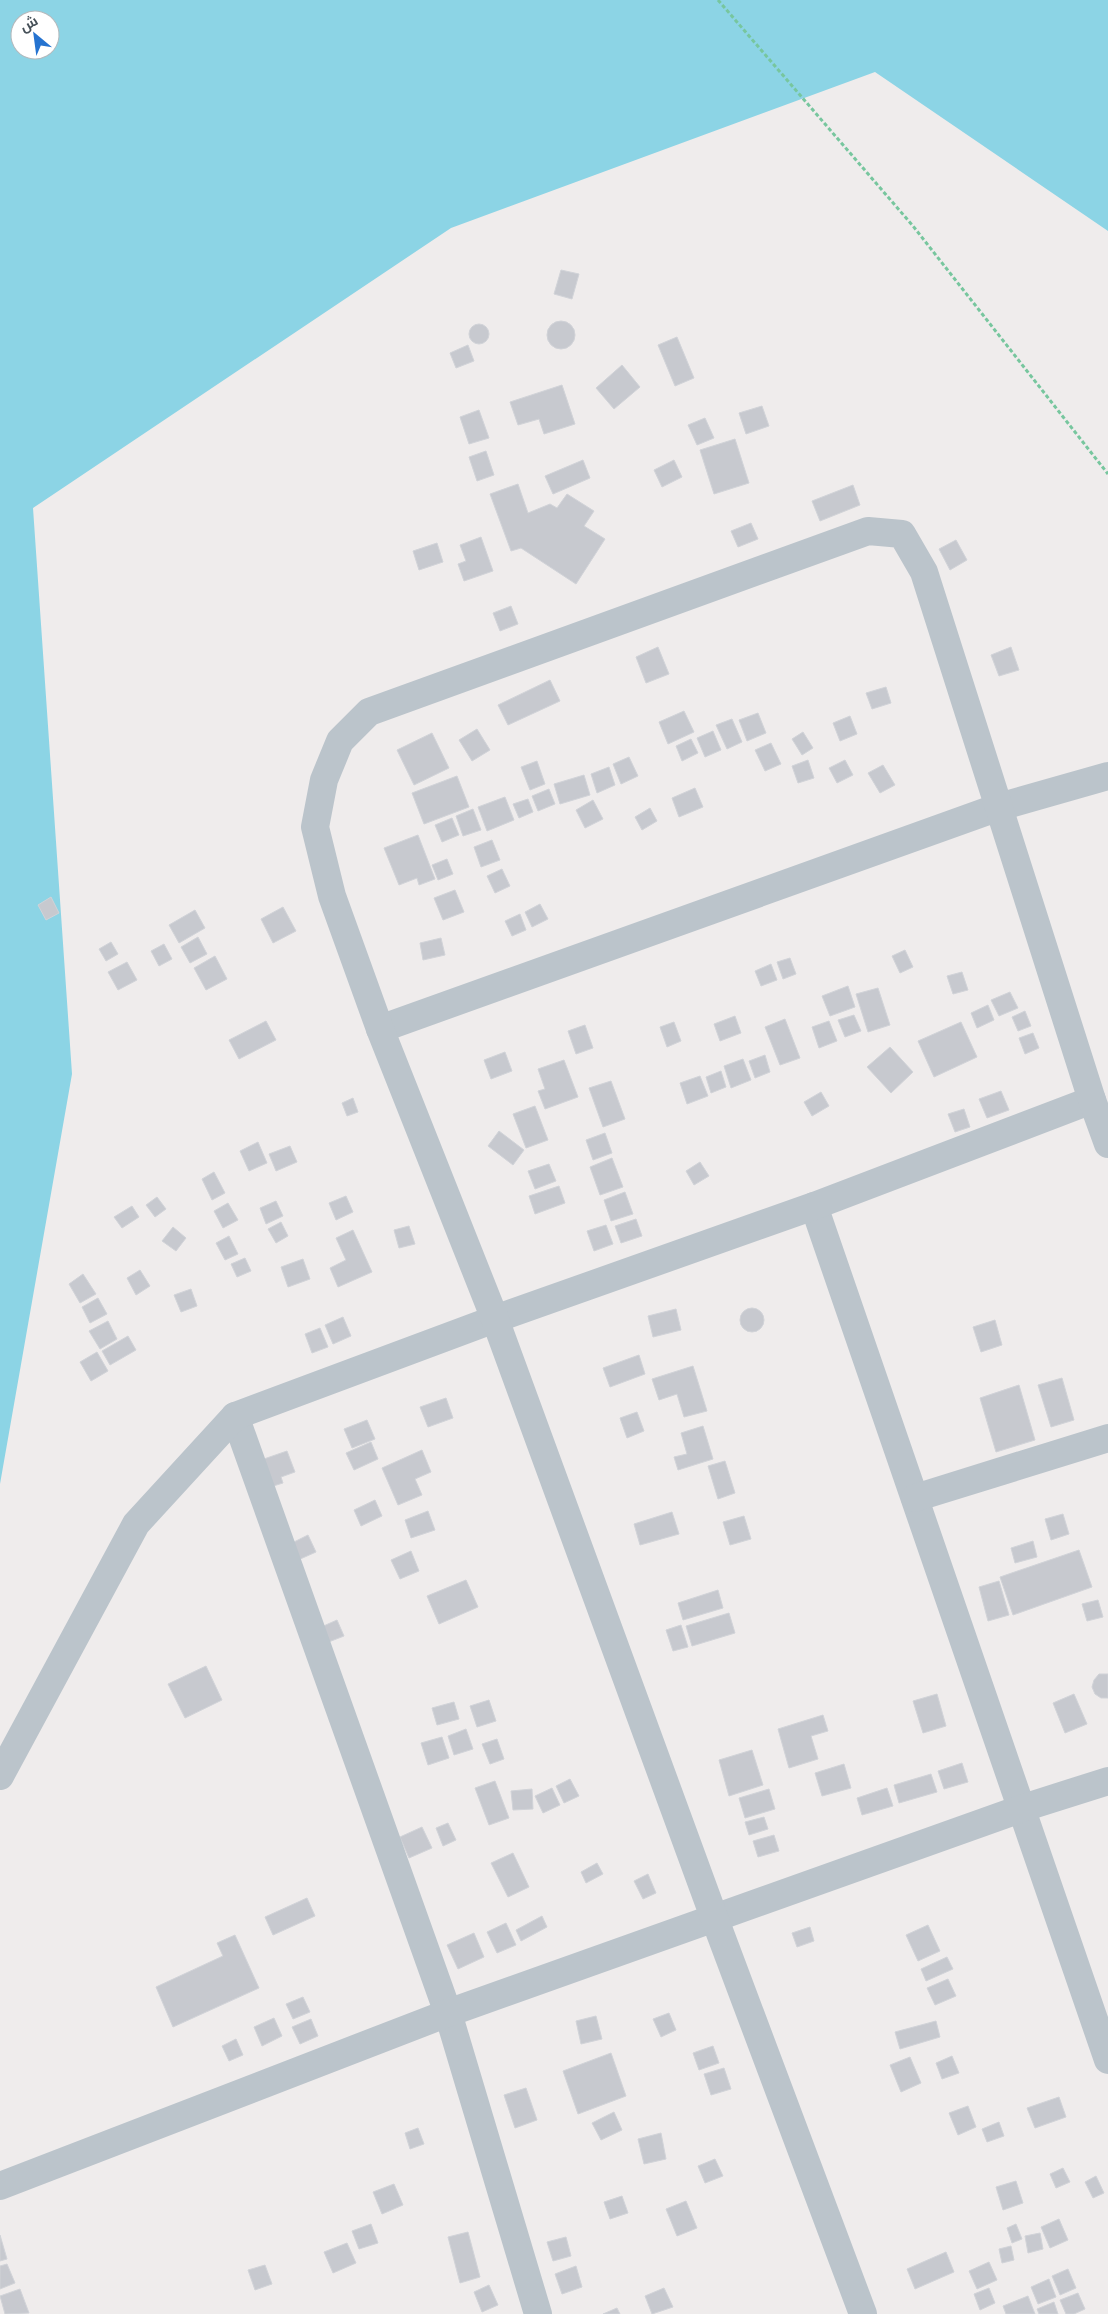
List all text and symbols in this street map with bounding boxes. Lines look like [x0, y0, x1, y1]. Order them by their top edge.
north arrow [10, 10, 60, 60]
text: ش [16, 11, 41, 37]

